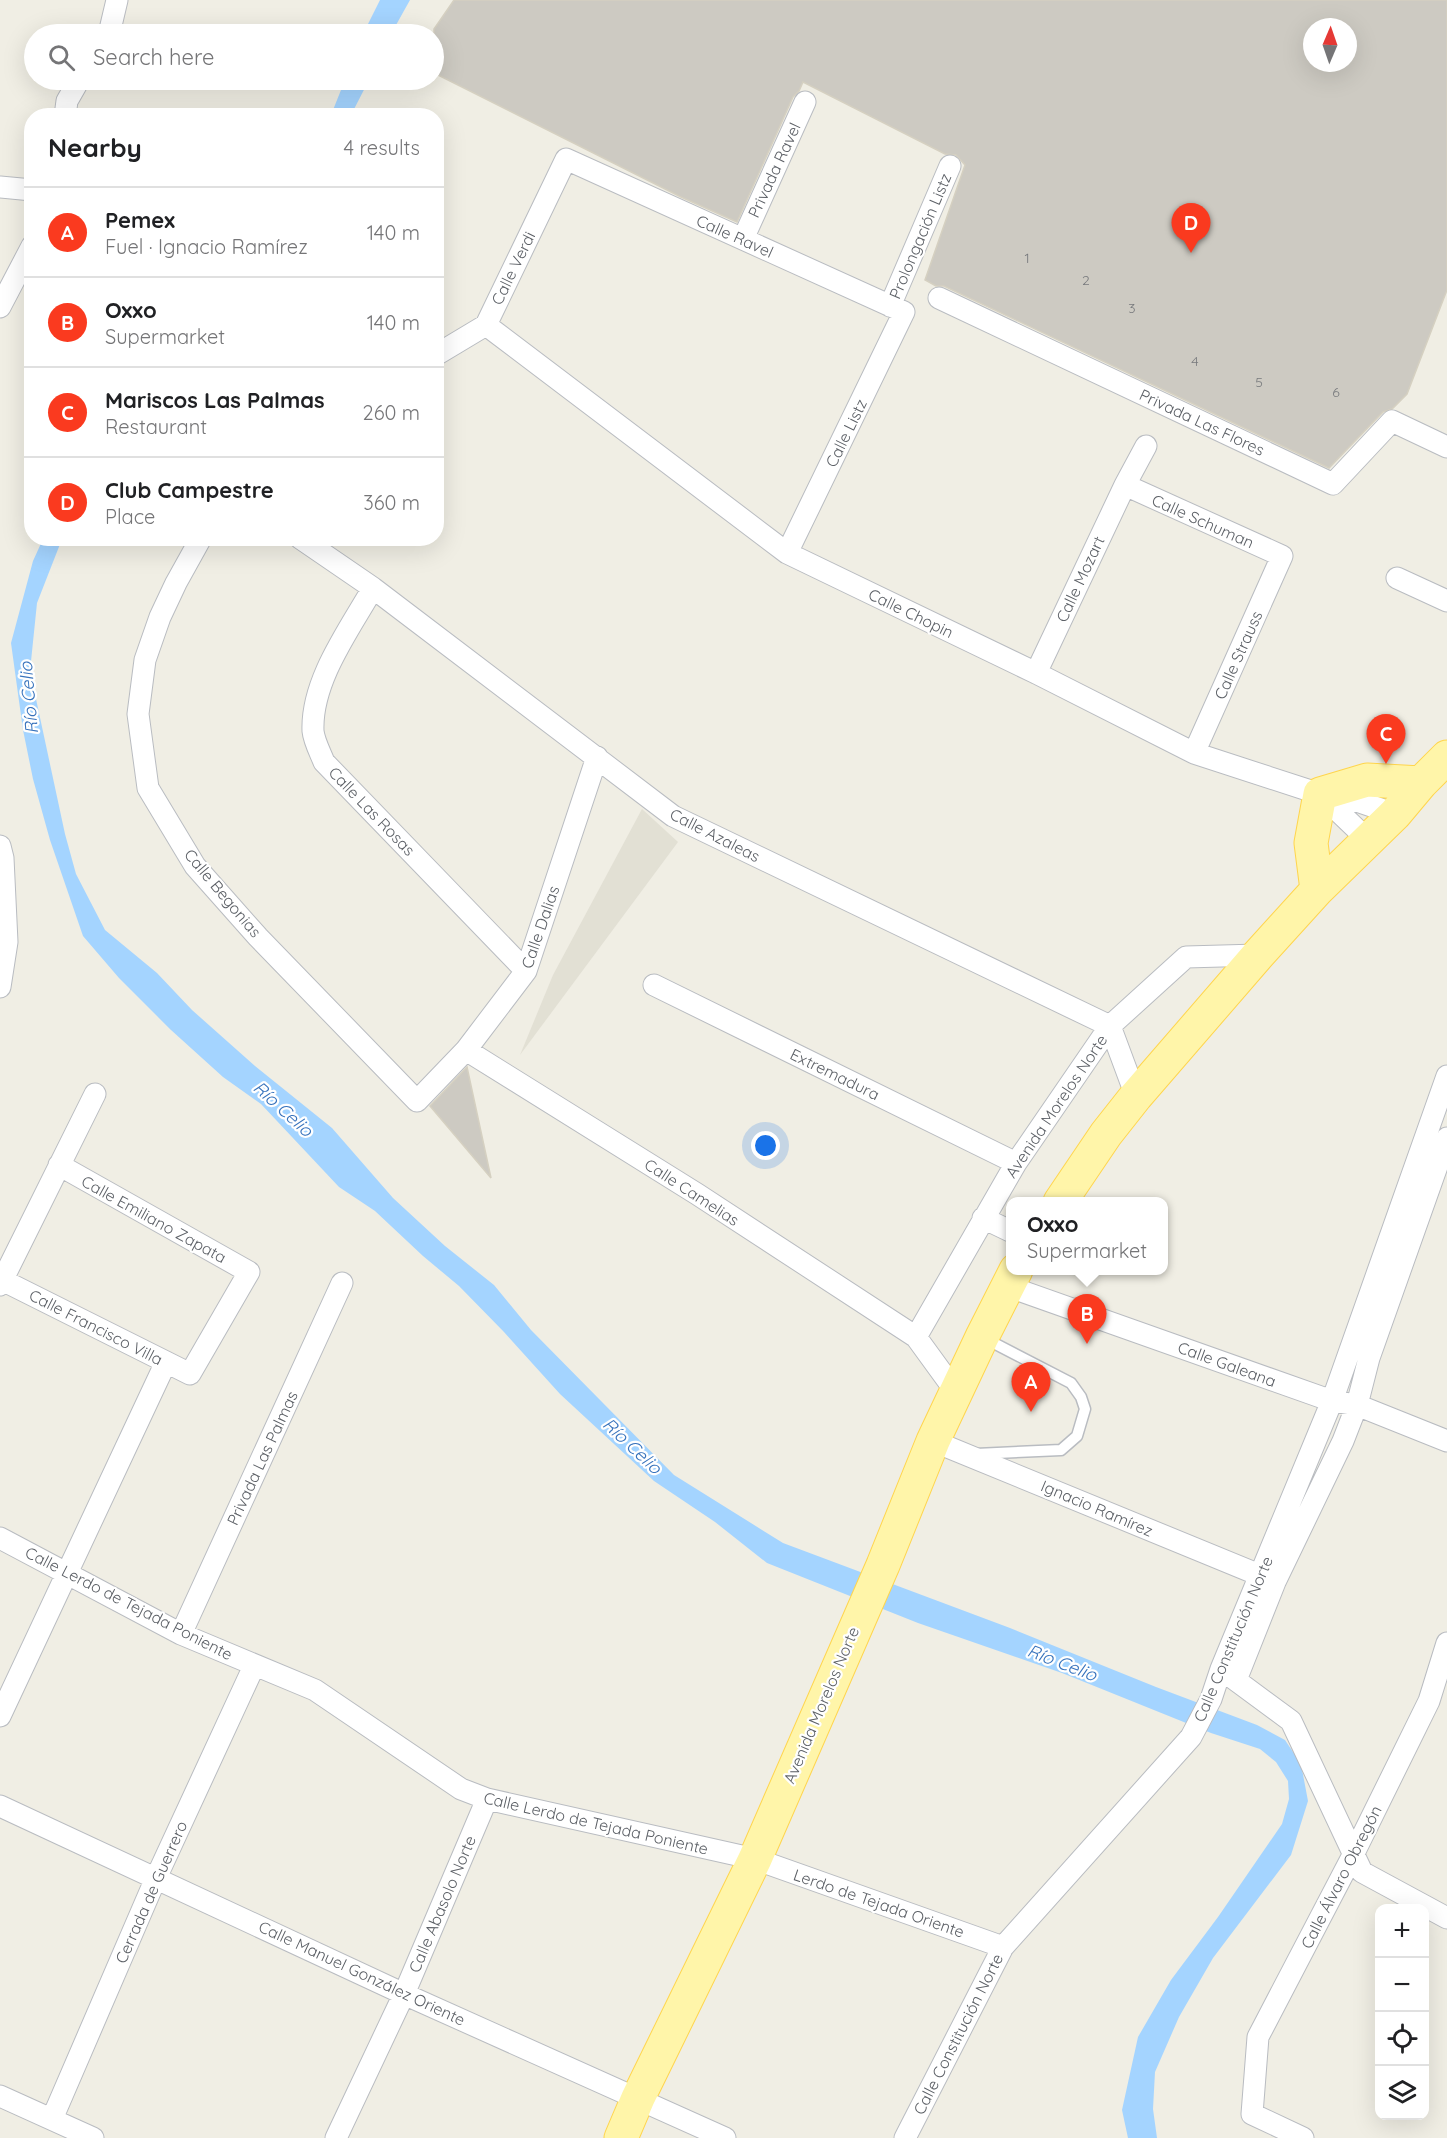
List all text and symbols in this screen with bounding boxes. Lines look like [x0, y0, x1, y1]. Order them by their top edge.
north arrow [1303, 18, 1357, 72]
search box [24, 24, 444, 90]
icon: search [45, 41, 78, 74]
text: Search here [93, 43, 214, 71]
street label: Privada Ravel [743, 119, 805, 221]
text: Nearby [48, 131, 142, 164]
text: 4 results [344, 135, 420, 160]
street label: Prolongación Listz [885, 170, 955, 302]
pin: D [1172, 204, 1210, 253]
text: Pemex [105, 206, 175, 234]
street label: Calle Ravel [693, 210, 777, 262]
text: A [61, 220, 74, 245]
text: 140 m [367, 220, 420, 245]
street label: Calle Verdi [487, 228, 539, 308]
text: Fuel · Ignacio Ramírez [105, 234, 308, 259]
house number: 1 [1024, 249, 1030, 267]
house number: 2 [1082, 271, 1090, 289]
text: Oxxo [105, 296, 157, 324]
house number: 3 [1128, 299, 1136, 317]
text: B [61, 310, 74, 335]
text: 140 m [367, 310, 420, 335]
text: Supermarket [105, 324, 225, 349]
house number: 4 [1191, 352, 1199, 370]
house number: 5 [1255, 373, 1263, 391]
house number: 6 [1332, 383, 1340, 401]
street label: Privada Las Flores [1136, 384, 1268, 460]
text: Mariscos Las Palmas [105, 386, 325, 414]
street label: Calle Listz [821, 396, 871, 470]
text: C [61, 400, 74, 425]
text: 260 m [363, 400, 420, 425]
text: Restaurant [105, 414, 207, 439]
text: Club Campestre [105, 476, 274, 504]
text: D [60, 490, 75, 515]
text: 360 m [363, 490, 420, 515]
street label: Calle Schuman [1149, 490, 1257, 552]
text: Place [105, 504, 155, 529]
street label: Calle Mozart [1051, 533, 1109, 625]
street label: Calle Chopin [865, 584, 957, 642]
street label: Calle Strauss [1210, 608, 1266, 702]
water label: Río Celio [14, 660, 43, 735]
pin: C [1366, 714, 1406, 764]
street label: Calle Las Rosas [325, 762, 419, 860]
street label: Calle Azaleas [667, 804, 763, 866]
street label: Calle Begonias [180, 845, 266, 941]
street label: Calle Dalias [517, 883, 563, 971]
street label: Avenida Morelos Norte [1001, 1031, 1111, 1181]
street label: Extremadura [787, 1044, 883, 1104]
water label: Río Celio [249, 1076, 319, 1142]
your location [751, 1131, 780, 1160]
street label: Calle Camelias [641, 1154, 743, 1230]
street label: Calle Emiliano Zapata [78, 1171, 230, 1267]
popup [1006, 1197, 1168, 1275]
text: Oxxo [1027, 1210, 1079, 1238]
text: Supermarket [1027, 1238, 1147, 1263]
street label: Calle Francisco Villa [26, 1285, 166, 1369]
pin: B [1068, 1294, 1106, 1344]
street label: Calle Galeana [1175, 1337, 1279, 1391]
pin: A [1012, 1362, 1050, 1412]
street label: Privada Las Palmas [222, 1388, 302, 1528]
water label: Río Celio [598, 1413, 668, 1480]
street label: Ignacio Ramírez [1038, 1475, 1156, 1541]
street label: Calle Lerdo de Tejada Poniente [22, 1542, 236, 1664]
street label: Calle Constitución Norte [1189, 1553, 1277, 1725]
street label: Avenida Morelos Norte [779, 1624, 863, 1786]
water label: Río Celio [1024, 1639, 1101, 1687]
street label: Calle Lerdo de Tejada Poniente [482, 1787, 710, 1859]
street label: Calle Álvaro Obregón [1296, 1802, 1386, 1952]
street label: Cerrada de Guerrero [111, 1818, 191, 1966]
street label: Calle Abasolo Norte [404, 1832, 480, 1976]
street label: Lerdo de Tejada Oriente [791, 1864, 967, 1942]
map controls [1375, 1904, 1429, 2120]
button: + [1375, 1904, 1429, 1958]
street label: Calle Manuel González Oriente [256, 1916, 468, 2030]
street label: Calle Constitución Norte [909, 1950, 1007, 2118]
button: − [1375, 1958, 1429, 2012]
button: locate [1375, 2012, 1429, 2066]
button: layers [1375, 2066, 1429, 2120]

